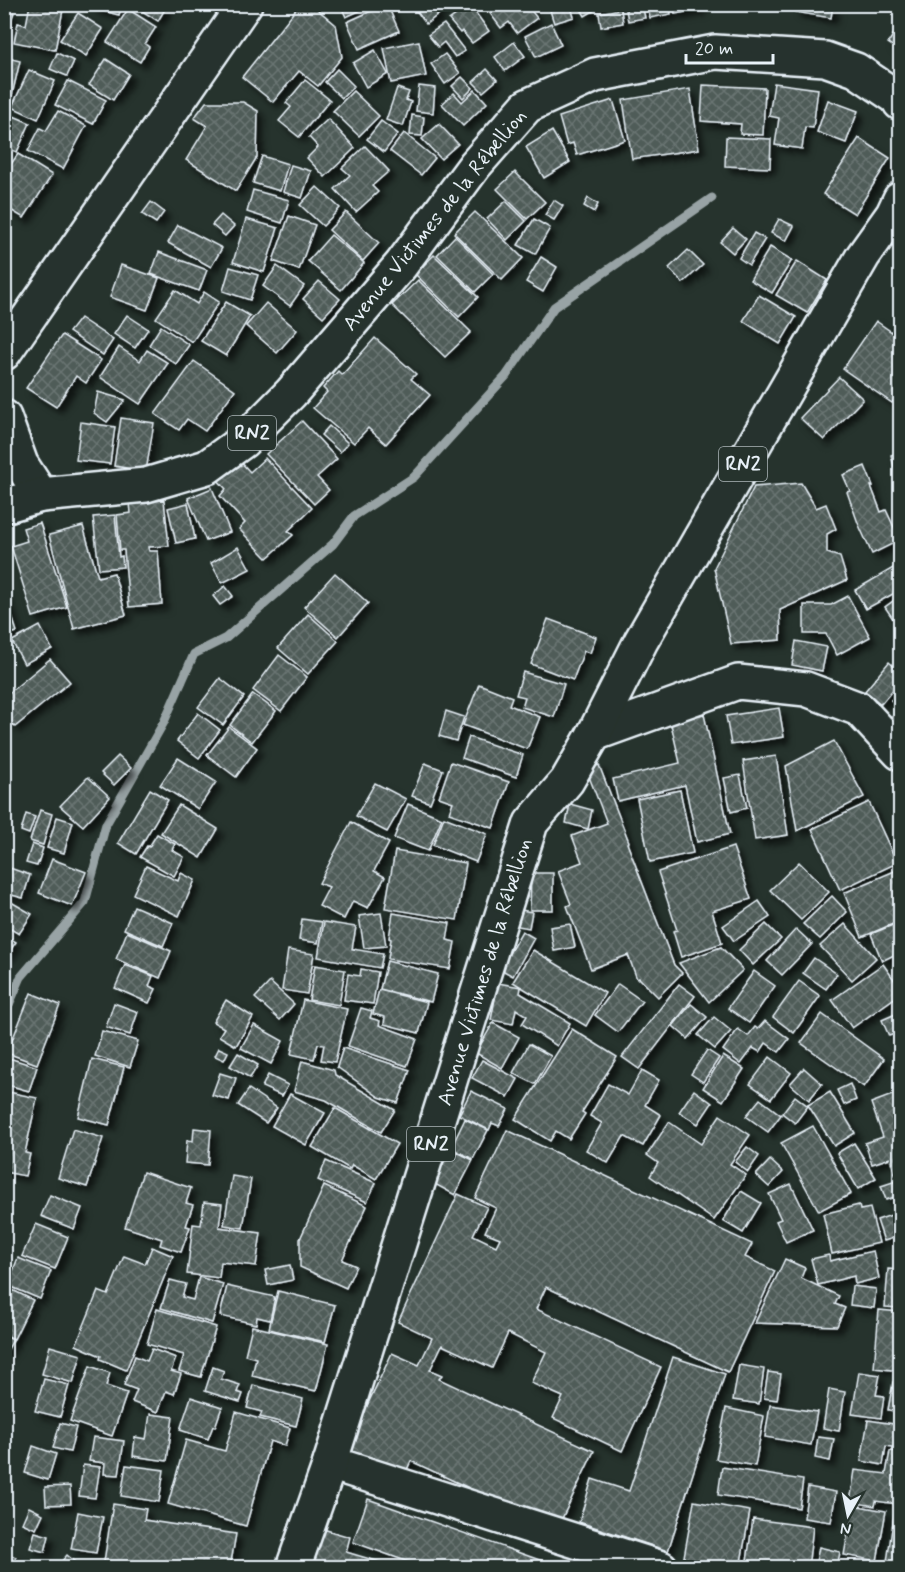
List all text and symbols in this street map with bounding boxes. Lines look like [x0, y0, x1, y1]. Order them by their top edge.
scale bar [686, 27, 773, 65]
text: 20 m [695, 37, 733, 61]
street label: Avenue Victimes de la Rébellion [337, 103, 533, 337]
road number: RN2 [228, 416, 276, 450]
road number: RN2 [719, 447, 767, 481]
street label: Avenue Victimes de la Rébellion [431, 835, 539, 1109]
road number: RN2 [407, 1127, 455, 1161]
north arrow [818, 1485, 878, 1545]
text: N [839, 1517, 853, 1540]

